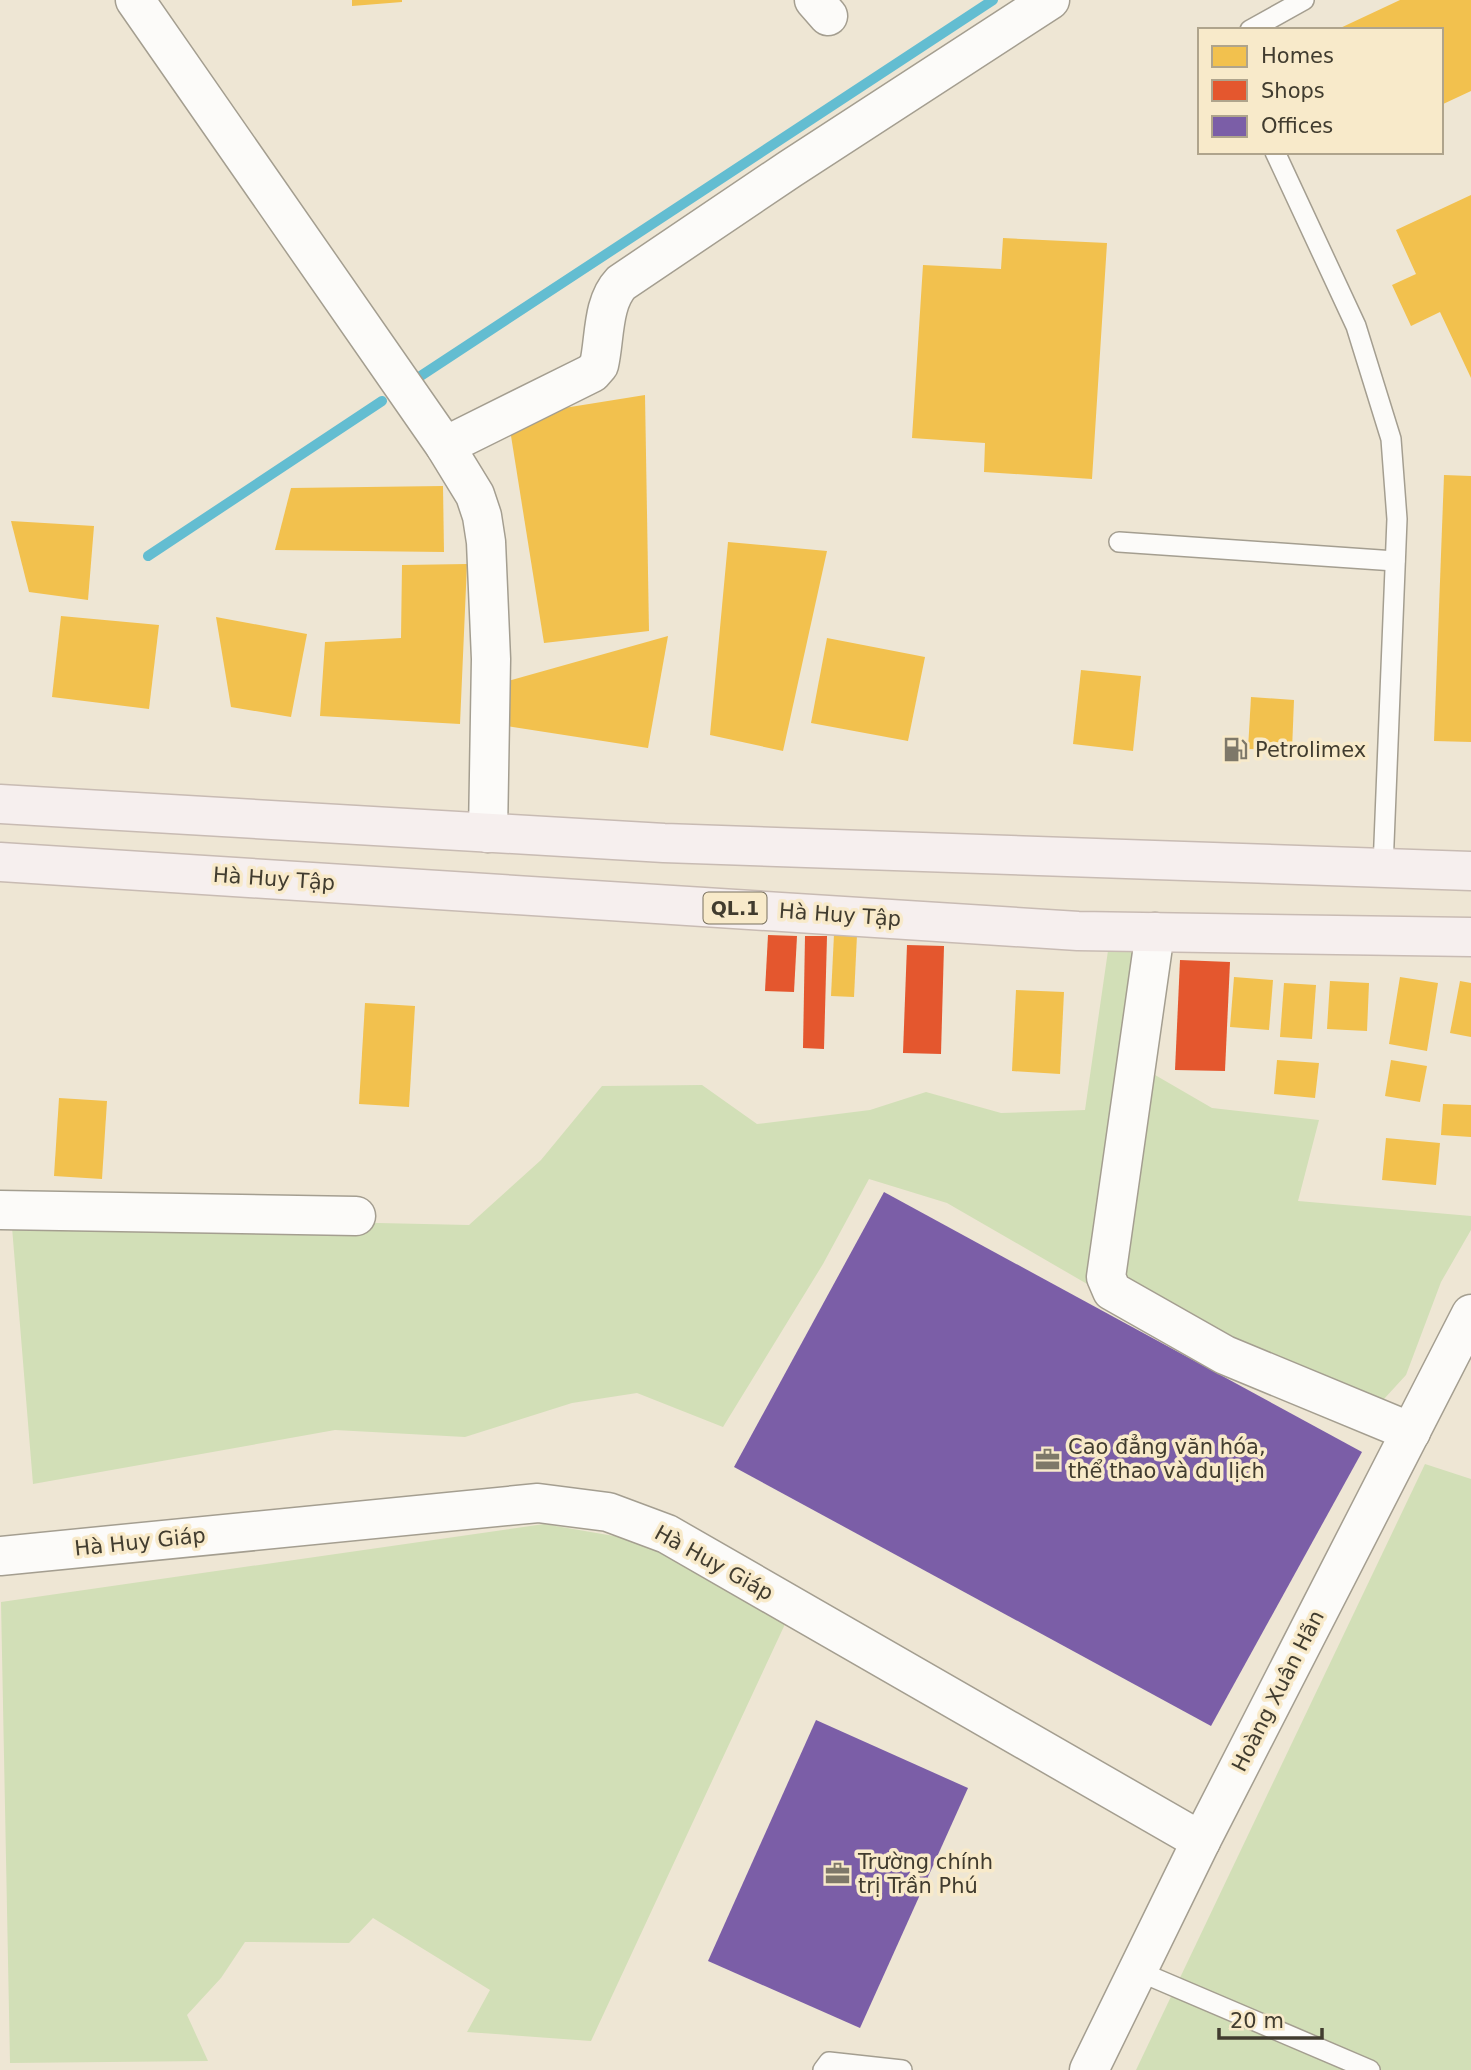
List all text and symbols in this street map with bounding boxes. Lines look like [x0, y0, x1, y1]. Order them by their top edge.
legend [1198, 28, 1443, 154]
text: Homes [1261, 44, 1334, 68]
text: Shops [1261, 79, 1325, 103]
text: Offices [1261, 114, 1333, 138]
fuel station icon: Petrolimex [1221, 736, 1249, 764]
place label: Petrolimex [1255, 738, 1366, 762]
street label: Hà Huy Tập [212, 863, 336, 895]
road number: QL.1 [704, 893, 766, 924]
street label: Hà Huy Tập [778, 899, 902, 931]
place label: Cao đẳng văn hóa, thể thao và du lịch [1068, 1434, 1266, 1483]
office icon: Cao đẳng văn hóa, thể thao và du lịch [1034, 1445, 1062, 1473]
street label: Hà Huy Giáp [651, 1521, 777, 1605]
street label: Hà Huy Giáp [73, 1523, 207, 1561]
street label: Hoàng Xuân Hãn [1227, 1607, 1329, 1775]
place label: Trường chính trị Trần Phú [857, 1850, 993, 1898]
office icon: Trường chính trị Trần Phú [824, 1860, 852, 1888]
scale bar [1219, 1996, 1322, 2040]
text: 20 m [1230, 2009, 1284, 2033]

